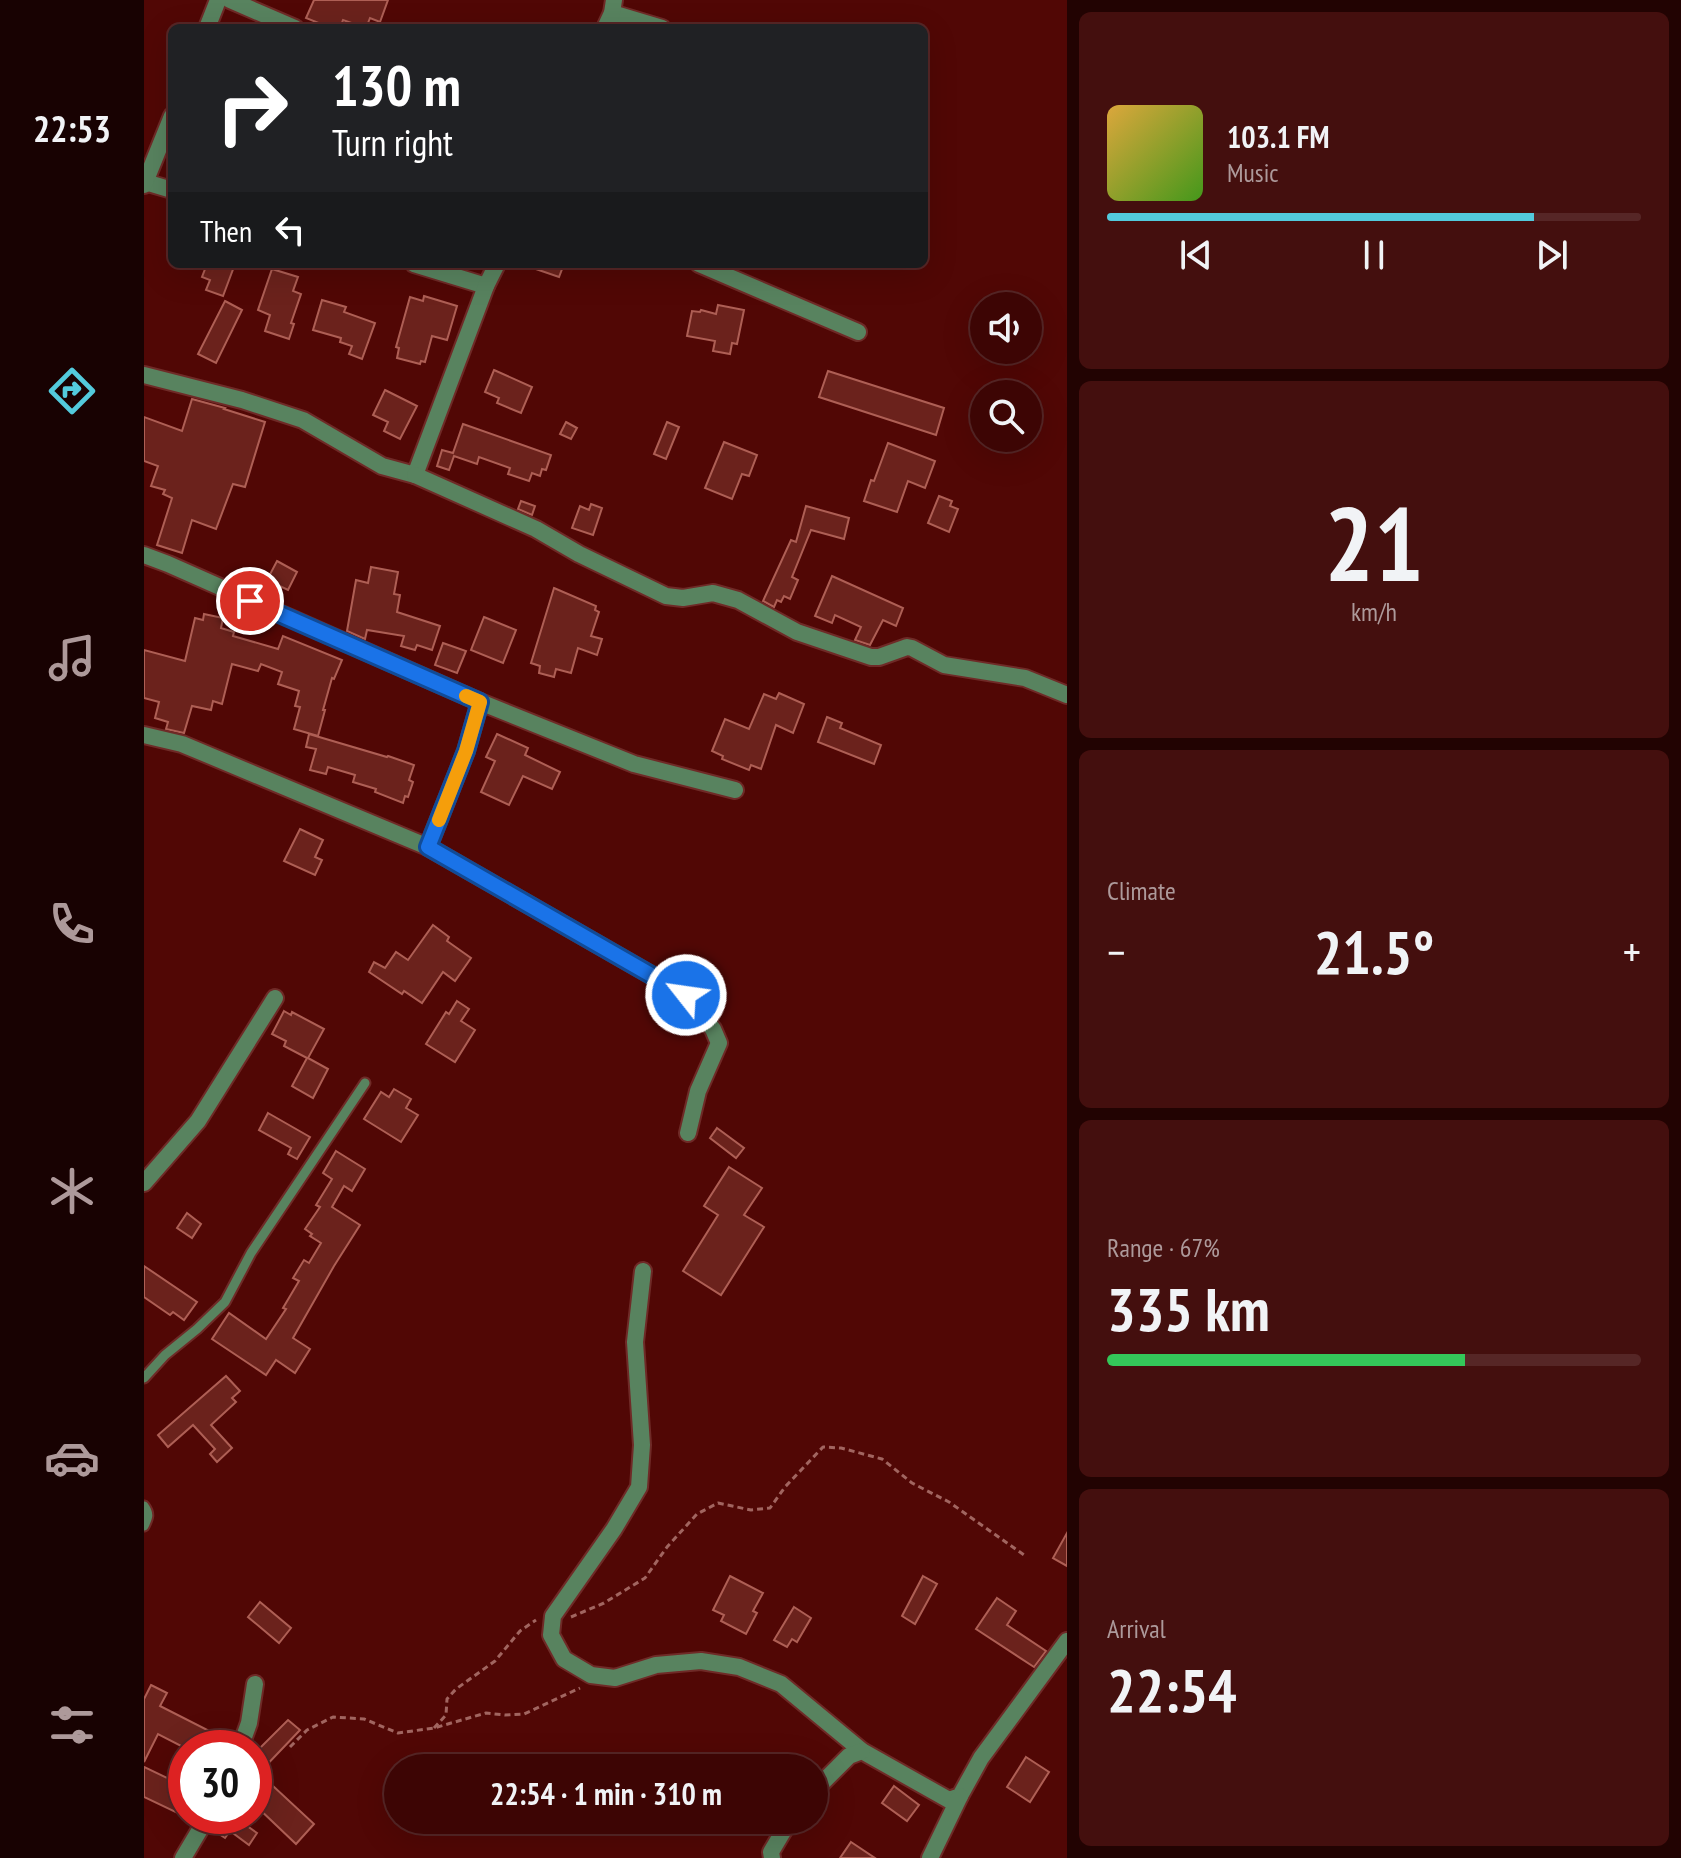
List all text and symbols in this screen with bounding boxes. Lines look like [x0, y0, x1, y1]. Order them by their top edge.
text: 130 m [332, 49, 461, 121]
icon: right [200, 56, 304, 160]
text: 22:53 [33, 105, 111, 152]
text: 103.1 FM [1227, 117, 1329, 156]
text: Turn right [332, 119, 453, 166]
text: Music [1227, 156, 1279, 189]
icon: left [268, 208, 312, 252]
text: Then [200, 211, 252, 250]
icon: previous [1174, 233, 1218, 277]
icon: pause [1352, 233, 1396, 277]
icon: next [1530, 233, 1574, 277]
map controls [970, 292, 1042, 452]
button: sound [970, 292, 1042, 364]
icon: directions [44, 363, 100, 419]
button: search [970, 380, 1042, 452]
text: 21 [1324, 475, 1424, 610]
pin [216, 567, 284, 635]
icon: arrive [228, 579, 272, 623]
text: km/h [1351, 595, 1397, 628]
icon: music [44, 630, 100, 686]
text: Climate [1107, 874, 1176, 907]
icon: phone [44, 896, 100, 952]
text: 21.5° [1314, 913, 1434, 991]
text: − [1107, 923, 1125, 980]
text: + [1623, 923, 1641, 980]
position arrow [644, 953, 728, 1037]
icon: climate [44, 1163, 100, 1219]
text: Range · 67% [1107, 1231, 1220, 1264]
text: 335 km [1107, 1270, 1270, 1348]
icon: car [44, 1430, 100, 1486]
text: Arrival [1107, 1612, 1166, 1645]
text: 22:54 [1107, 1651, 1237, 1729]
icon: filters [44, 1697, 100, 1753]
speed limit sign: 30 [168, 1730, 272, 1834]
text: 22:54 · 1 min · 310 m [490, 1774, 722, 1813]

